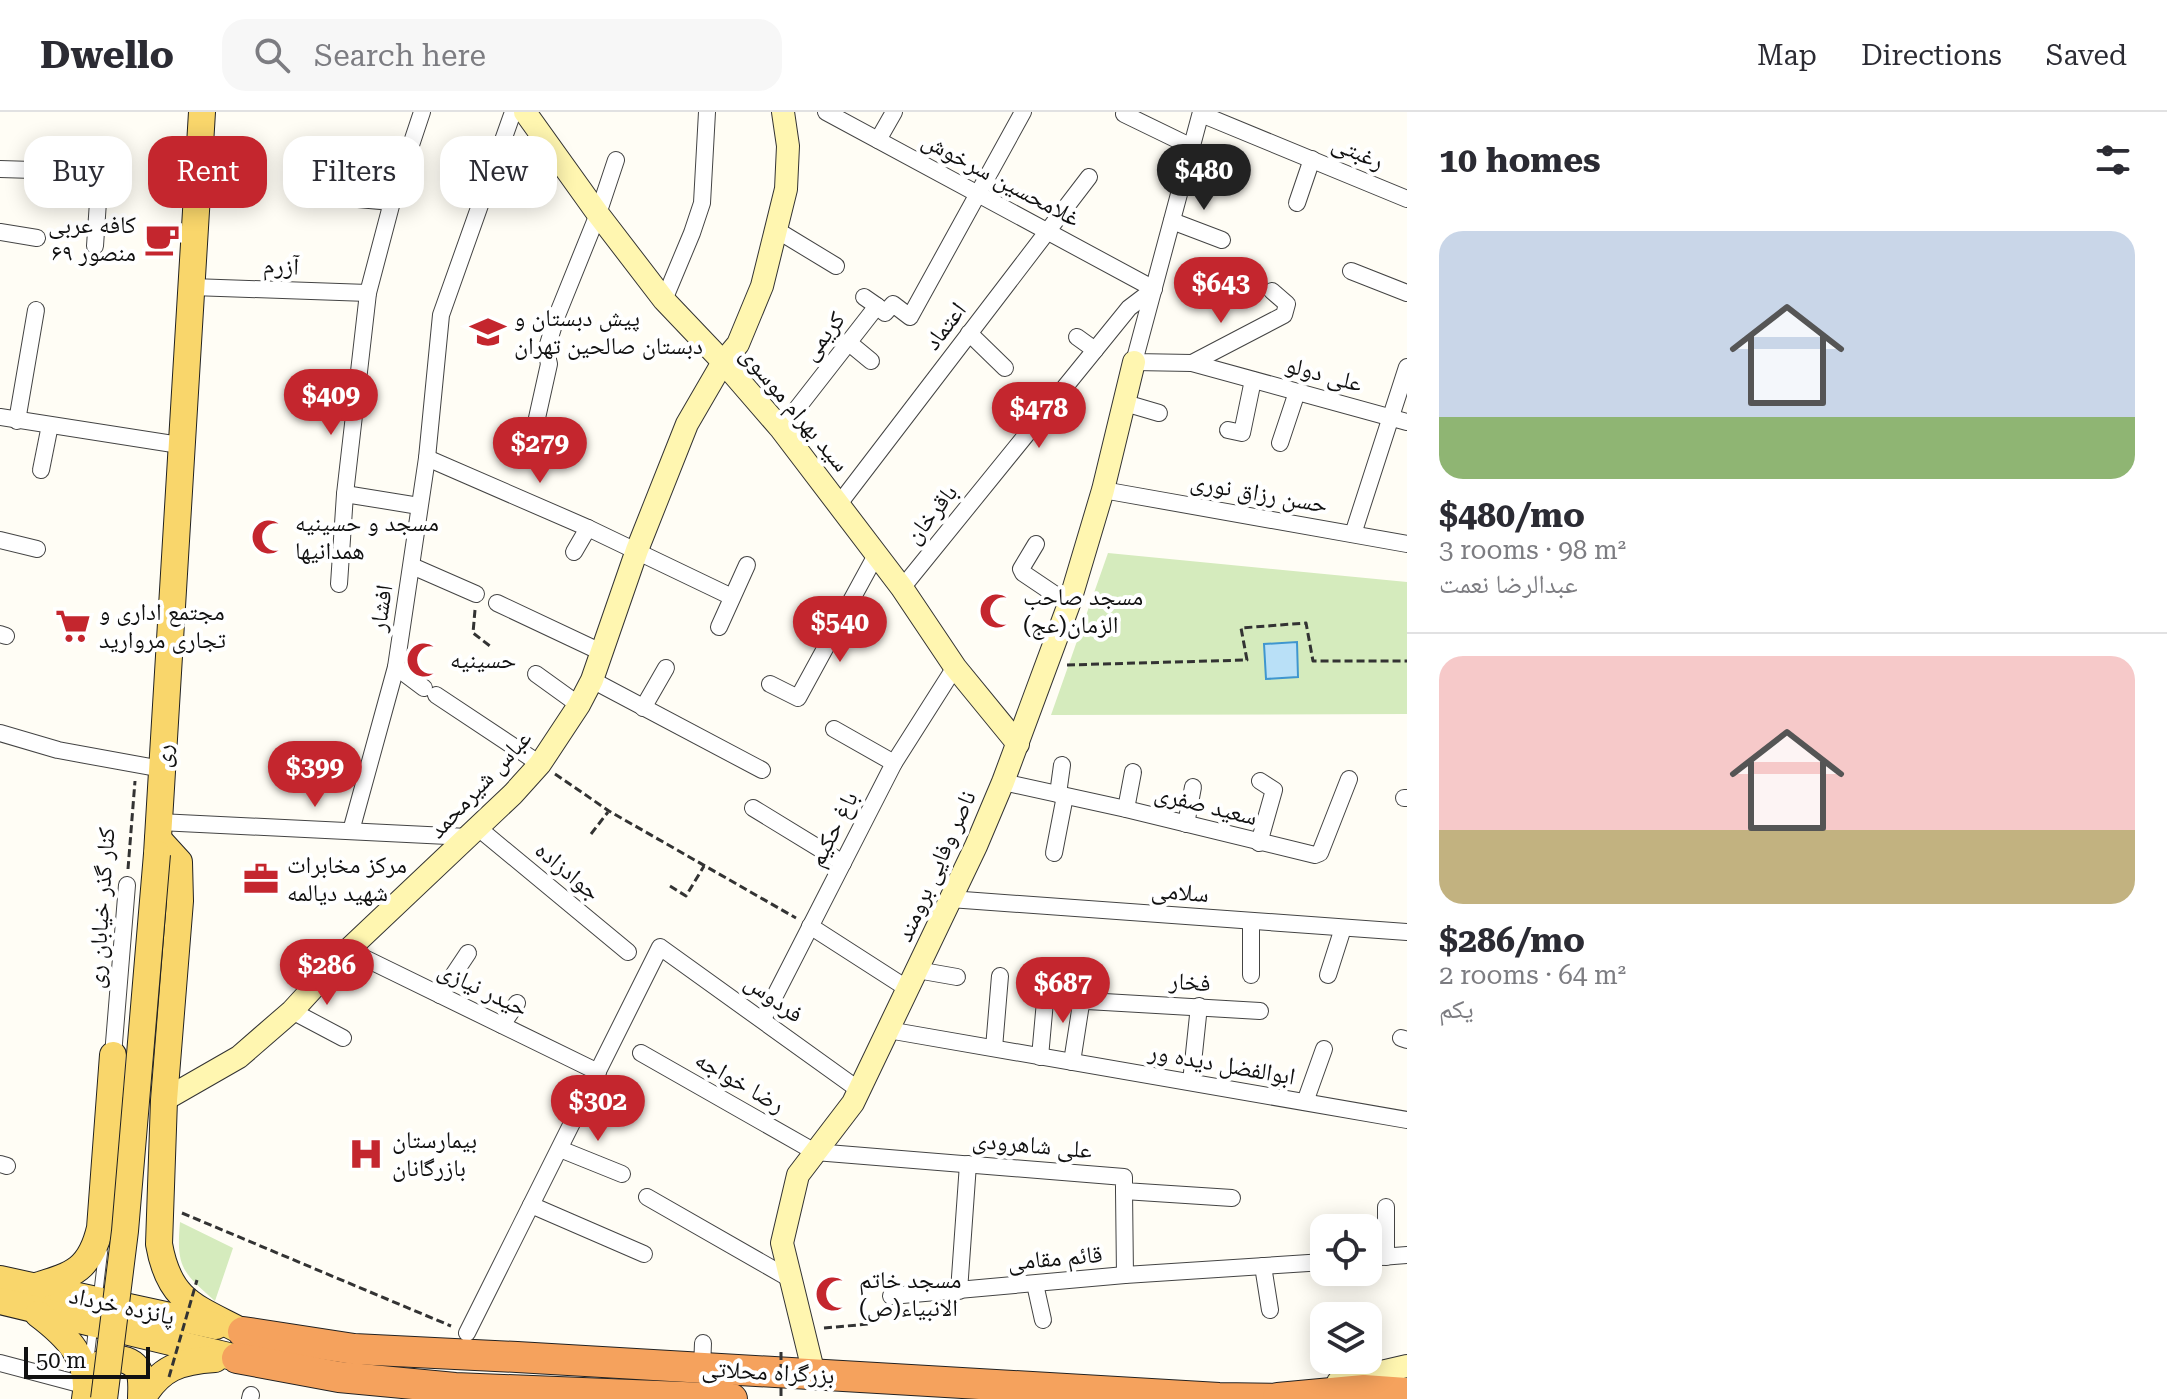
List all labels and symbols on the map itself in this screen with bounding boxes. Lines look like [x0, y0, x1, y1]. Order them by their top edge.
street label: غلامحسین سرخوش [917, 126, 1085, 232]
street label: رغبتی [1328, 129, 1388, 175]
pin: $480 [1157, 144, 1251, 212]
place label: کافه عربی منصور ۶۹ [48, 211, 136, 267]
cafe icon: کافه عربی منصور ۶۹ [143, 220, 181, 258]
street label: آزرم [262, 251, 300, 283]
pin: $643 [1174, 257, 1268, 325]
street label: اعتماد [918, 297, 972, 355]
place label: پیش دبستان و دبستان صالحین تهران [514, 304, 703, 360]
street label: کریمی [795, 306, 851, 366]
school or university icon: پیش دبستان و دبستان صالحین تهران [469, 313, 507, 351]
street label: سید بهرام موسوی [733, 341, 856, 479]
street label: علی دولو [1283, 350, 1365, 398]
pin: $409 [284, 369, 378, 437]
pin: $478 [992, 382, 1086, 450]
pin: $279 [493, 417, 587, 485]
street label: حسن رزاق نوری [1188, 467, 1330, 519]
street label: باقرخان [899, 479, 963, 549]
place label: مسجد و حسینیه همدانیها [295, 509, 439, 565]
mosque icon: مسجد و حسینیه همدانیها [250, 518, 288, 556]
street label: افشار [363, 583, 399, 634]
place label: مسجد صاحب الزمان(عج) [1023, 583, 1143, 640]
mosque icon: مسجد صاحب الزمان(عج) [978, 592, 1016, 630]
pin: $540 [793, 596, 887, 664]
place label: مجتمع اداری و تجاری مروارید [99, 598, 226, 654]
supermarket icon: مجتمع اداری و تجاری مروارید [54, 607, 92, 645]
mosque icon: حسینیه [405, 641, 443, 679]
place label: حسینیه [450, 646, 516, 674]
street label: عباس شیرمحمد [423, 724, 537, 844]
pin: $399 [268, 741, 362, 809]
street label: ری [148, 743, 178, 769]
street label: سعید صفری [1152, 779, 1260, 831]
street label: ناصر وفایی برومند [890, 786, 982, 946]
street label: باغ حکیم [802, 787, 866, 872]
street label: کنار گذر خیابان ری [81, 826, 121, 990]
street label: جوادزاده [530, 836, 606, 906]
place label: مرکز مخابرات شهید دیالمه [287, 851, 407, 907]
office icon: مرکز مخابرات شهید دیالمه [242, 860, 280, 898]
street label: سلامی [1150, 876, 1210, 908]
pin: $286 [280, 939, 374, 1007]
street label: حیدر نیازی [434, 955, 532, 1023]
pin: $687 [1016, 957, 1110, 1025]
street label: فردوس [739, 967, 809, 1029]
street label: فخار [1167, 967, 1212, 997]
street label: ابوالفضل دیده ور [1145, 1037, 1298, 1091]
street label: رضا خواجه [690, 1045, 790, 1119]
pin: $302 [551, 1075, 645, 1143]
place label: بیمارستان بازرگانان [392, 1126, 477, 1182]
street label: علی شاهرودی [971, 1126, 1093, 1164]
hospital icon: بیمارستان بازرگانان [347, 1135, 385, 1173]
street label: قائم مقامی [1006, 1240, 1104, 1278]
place label: مسجد خاتم الانبیاء(ص) [859, 1266, 962, 1322]
mosque icon: مسجد خاتم الانبیاء(ص) [814, 1275, 852, 1313]
street label: پانزده خرداد [67, 1281, 177, 1331]
scale bar [24, 1343, 150, 1379]
street label: بزرگراه محلاتی [701, 1355, 835, 1389]

